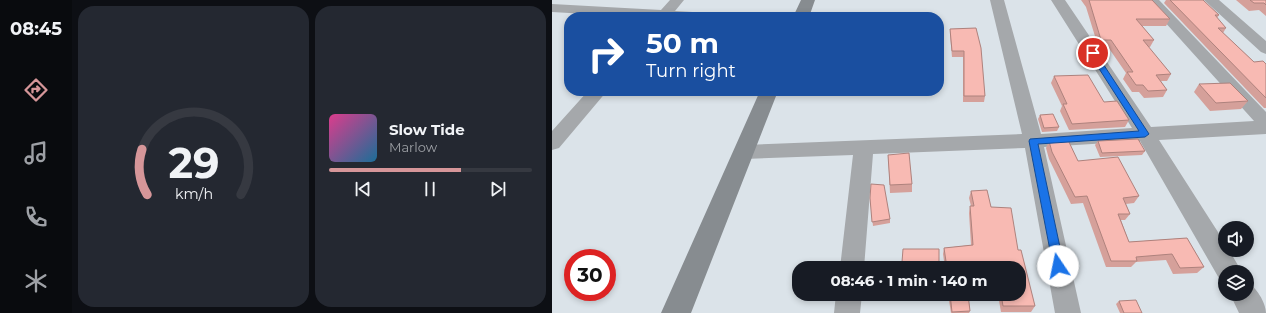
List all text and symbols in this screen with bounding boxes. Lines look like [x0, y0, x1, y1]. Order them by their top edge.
text: 08:45 [10, 18, 62, 40]
text: 50 m [646, 26, 719, 60]
icon: right [580, 28, 632, 80]
pin [1076, 36, 1110, 70]
icon: arrive [1082, 42, 1104, 64]
text: Turn right [646, 60, 736, 82]
icon: directions [22, 76, 50, 104]
text: Slow Tide [389, 120, 465, 139]
text: 29 [168, 137, 219, 187]
icon: music [22, 139, 50, 167]
text: Marlow [389, 139, 437, 155]
icon: previous [352, 178, 374, 200]
icon: pause [419, 178, 441, 200]
icon: next [487, 178, 509, 200]
text: km/h [174, 184, 213, 202]
icon: phone [22, 203, 50, 231]
map controls [1218, 221, 1254, 301]
button: sound [1218, 221, 1254, 257]
position arrow [1037, 245, 1079, 287]
speed limit sign: 30 [564, 249, 616, 301]
button: layers [1218, 265, 1254, 301]
icon: climate [22, 267, 50, 295]
text: 08:46 · 1 min · 140 m [830, 271, 988, 290]

